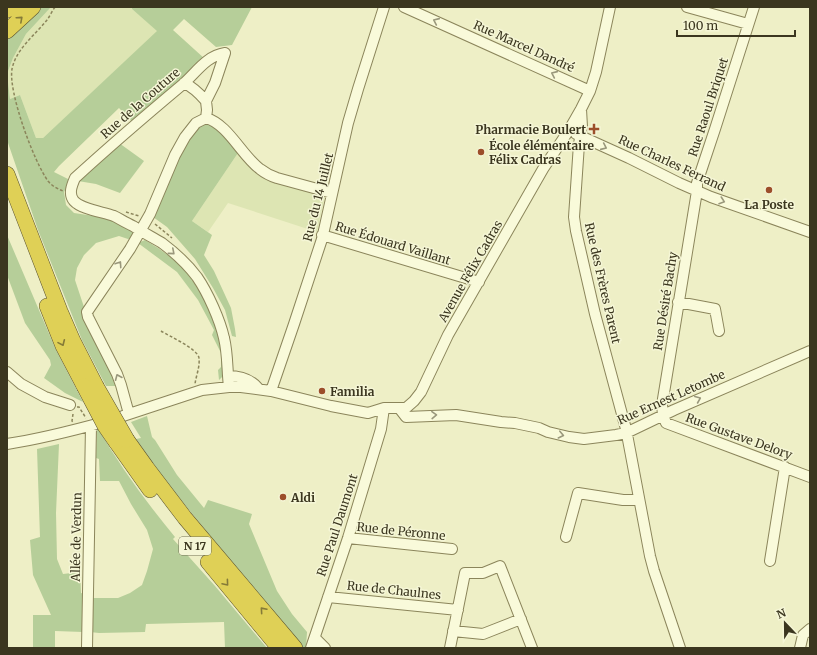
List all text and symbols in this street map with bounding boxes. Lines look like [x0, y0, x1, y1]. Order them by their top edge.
scale bar [677, 12, 795, 38]
one-way arrow [15, 17, 22, 24]
street label: Rue Marcel Dandré [471, 17, 577, 75]
one-way arrow [432, 18, 440, 26]
text: 100 m [683, 18, 718, 33]
street label: Rue Raoul Briquet [685, 55, 731, 159]
street label: Rue de la Couture [97, 65, 183, 141]
one-way arrow [551, 71, 559, 79]
place label: Pharmacie Boulert [475, 122, 586, 137]
marker: Pharmacie Boulert [589, 124, 599, 134]
street label: Rue Charles Ferrand [616, 132, 728, 194]
place label: École élémentaire Félix Cadras [489, 137, 595, 167]
one-way arrow [601, 142, 608, 150]
marker: École élémentaire Félix Cadras [476, 147, 486, 157]
street label: Rue du 14 Juillet [300, 151, 336, 243]
marker: La Poste [764, 185, 774, 195]
one-way arrow [719, 196, 726, 205]
place label: La Poste [744, 197, 794, 212]
street label: Avenue Félix Cadras [434, 217, 505, 325]
street label: Rue Édouard Vaillant [333, 218, 453, 268]
street label: Rue des Frères Parent [582, 221, 624, 345]
one-way arrow [168, 248, 175, 255]
street label: Rue Désiré Bachy [650, 251, 680, 351]
one-way arrow [115, 261, 122, 268]
one-way arrow [57, 339, 65, 346]
street label: Rue Ernest Letombe [615, 366, 727, 428]
one-way arrow [115, 373, 123, 381]
place label: Familia [330, 384, 375, 399]
marker: Familia [317, 386, 327, 396]
one-way arrow [694, 396, 702, 404]
street label: Rue Gustave Delory [684, 410, 794, 462]
one-way arrow [431, 411, 437, 420]
one-way arrow [558, 431, 565, 439]
street label: Rue Paul Daumont [313, 472, 361, 578]
place label: Aldi [290, 490, 315, 505]
street label: Allée de Verdun [68, 492, 84, 583]
marker: Aldi [278, 492, 288, 502]
street label: Rue de Péronne [356, 519, 446, 543]
road number: N 17 [179, 537, 211, 555]
street label: Rue de Chaulnes [346, 578, 442, 602]
one-way arrow [221, 579, 228, 586]
north arrow [765, 603, 805, 643]
text: N [775, 605, 788, 622]
one-way arrow [260, 607, 267, 615]

